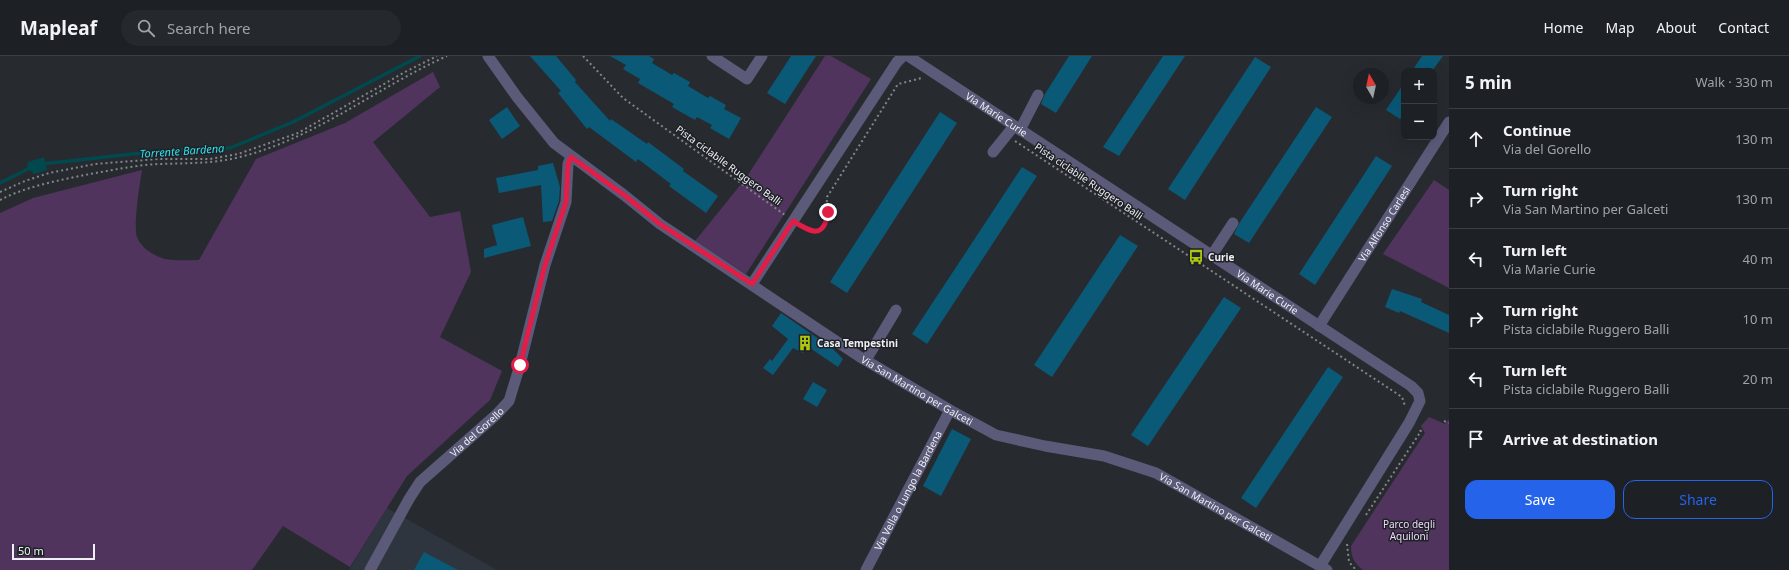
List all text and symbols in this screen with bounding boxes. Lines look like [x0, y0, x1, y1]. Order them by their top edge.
search box [121, 10, 401, 46]
text: Mapleaf [20, 15, 97, 41]
icon: search [135, 17, 157, 39]
text: Search here [167, 18, 251, 38]
text: Home [1544, 18, 1583, 37]
text: Map [1605, 18, 1635, 37]
text: About [1657, 18, 1696, 37]
text: Contact [1718, 18, 1769, 37]
north arrow [1353, 68, 1389, 104]
map controls [1401, 68, 1437, 140]
button: + [1401, 68, 1437, 104]
text: 5 min [1465, 71, 1512, 94]
text: Walk · 330 m [1695, 73, 1773, 91]
street label: Via Marie Curie [963, 89, 1031, 140]
button: − [1401, 104, 1437, 140]
text: Continue [1503, 120, 1571, 140]
street label: Pista ciclabile Ruggero Balli [673, 122, 785, 208]
icon: ahead [1465, 128, 1487, 150]
text: 130 m [1735, 130, 1773, 148]
street label: Pista ciclabile Ruggero Balli [1032, 139, 1146, 223]
water label: Torrente Bardena [139, 140, 226, 161]
text: Via del Gorello [1503, 140, 1591, 158]
text: Turn right [1503, 180, 1578, 200]
street label: Via Alfonso Carlesi [1355, 184, 1413, 264]
icon: right [1465, 188, 1487, 210]
text: 130 m [1735, 190, 1773, 208]
text: Via San Martino per Galceti [1503, 200, 1668, 218]
route end [819, 203, 837, 221]
text: Turn left [1503, 240, 1567, 260]
bus stop icon: Curie [1187, 248, 1205, 266]
icon: left [1465, 248, 1487, 270]
place label: Curie [1208, 250, 1234, 264]
text: 40 m [1743, 250, 1773, 268]
text: Via Marie Curie [1503, 260, 1596, 278]
street label: Via Marie Curie [1234, 266, 1302, 318]
text: Turn right [1503, 300, 1578, 320]
icon: right [1465, 308, 1487, 330]
text: 10 m [1743, 310, 1773, 328]
text: Pista ciclabile Ruggero Balli [1503, 320, 1669, 338]
building icon: Casa Tempestini [796, 334, 814, 352]
place label: Casa Tempestini [817, 336, 898, 350]
street label: Via San Martino per Galceti [859, 352, 976, 428]
route start [511, 356, 529, 374]
text: Turn left [1503, 360, 1567, 380]
icon: left [1465, 368, 1487, 390]
text: 20 m [1743, 370, 1773, 388]
text: Pista ciclabile Ruggero Balli [1503, 380, 1669, 398]
street label: Via del Gorello [447, 404, 507, 460]
street label: Via Vella o Lungo la Bardena [871, 428, 945, 553]
icon: arrive [1465, 428, 1487, 450]
text: Arrive at destination [1503, 429, 1658, 449]
street label: Via San Martino per Galceti [1157, 469, 1274, 544]
button: Save [1465, 480, 1615, 519]
button: Share [1623, 480, 1773, 519]
park label: Parco degli Aquiloni [1383, 517, 1435, 543]
scale bar [12, 542, 95, 561]
text: 50 m [18, 543, 44, 558]

